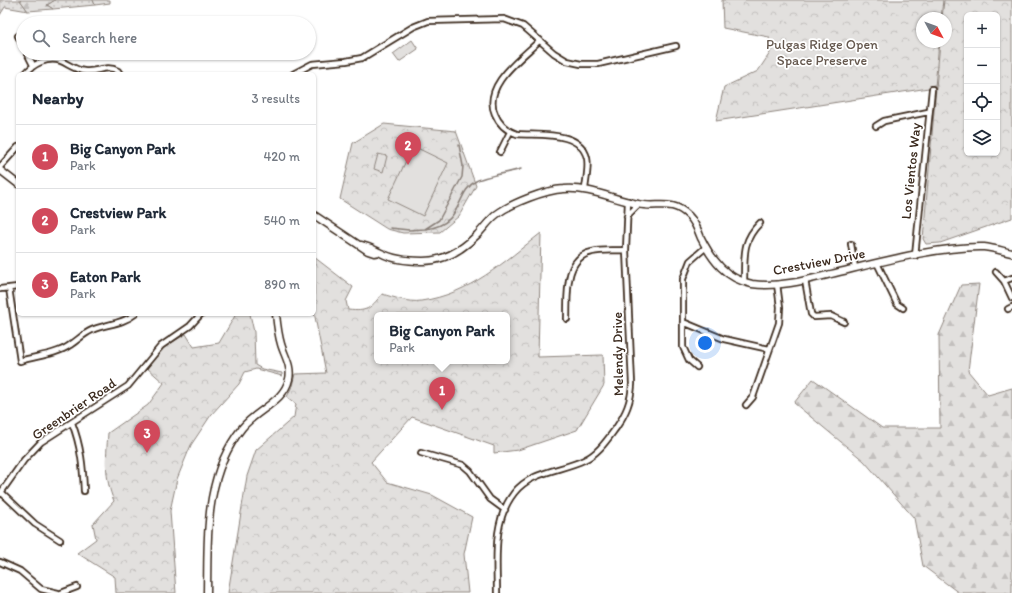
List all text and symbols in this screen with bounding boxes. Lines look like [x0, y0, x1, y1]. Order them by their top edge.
north arrow [916, 12, 952, 48]
map controls [964, 12, 1000, 156]
button: + [964, 12, 1000, 48]
search box [16, 16, 316, 60]
icon: search [30, 27, 52, 49]
text: Search here [62, 29, 137, 47]
park label: Pulgas Ridge Open Space Preserve [766, 36, 878, 69]
button: − [964, 48, 1000, 84]
button: locate [964, 84, 1000, 120]
text: Nearby [32, 88, 84, 108]
text: 3 results [251, 91, 300, 106]
button: layers [964, 120, 1000, 156]
street label: Los Vientos Way [897, 122, 925, 220]
pin: 2 [395, 132, 421, 165]
text: Big Canyon Park [70, 140, 176, 158]
text: 1 [42, 149, 48, 164]
text: 420 m [263, 149, 300, 164]
text: Park [70, 158, 96, 173]
text: Crestview Park [70, 204, 166, 222]
text: 2 [42, 213, 48, 228]
text: 540 m [263, 213, 300, 228]
text: Park [70, 222, 96, 237]
street label: Crestview Drive [771, 245, 867, 279]
text: Eaton Park [70, 268, 141, 286]
text: 3 [41, 277, 49, 292]
text: 890 m [264, 277, 300, 292]
text: Park [70, 286, 96, 301]
street label: Melendy Drive [609, 311, 627, 396]
popup [374, 312, 510, 364]
text: Big Canyon Park [389, 322, 495, 340]
your location [695, 333, 715, 353]
text: Park [389, 340, 415, 355]
street label: Greenbrier Road [29, 374, 120, 443]
pin: 1 [429, 377, 455, 410]
pin: 3 [134, 420, 160, 453]

